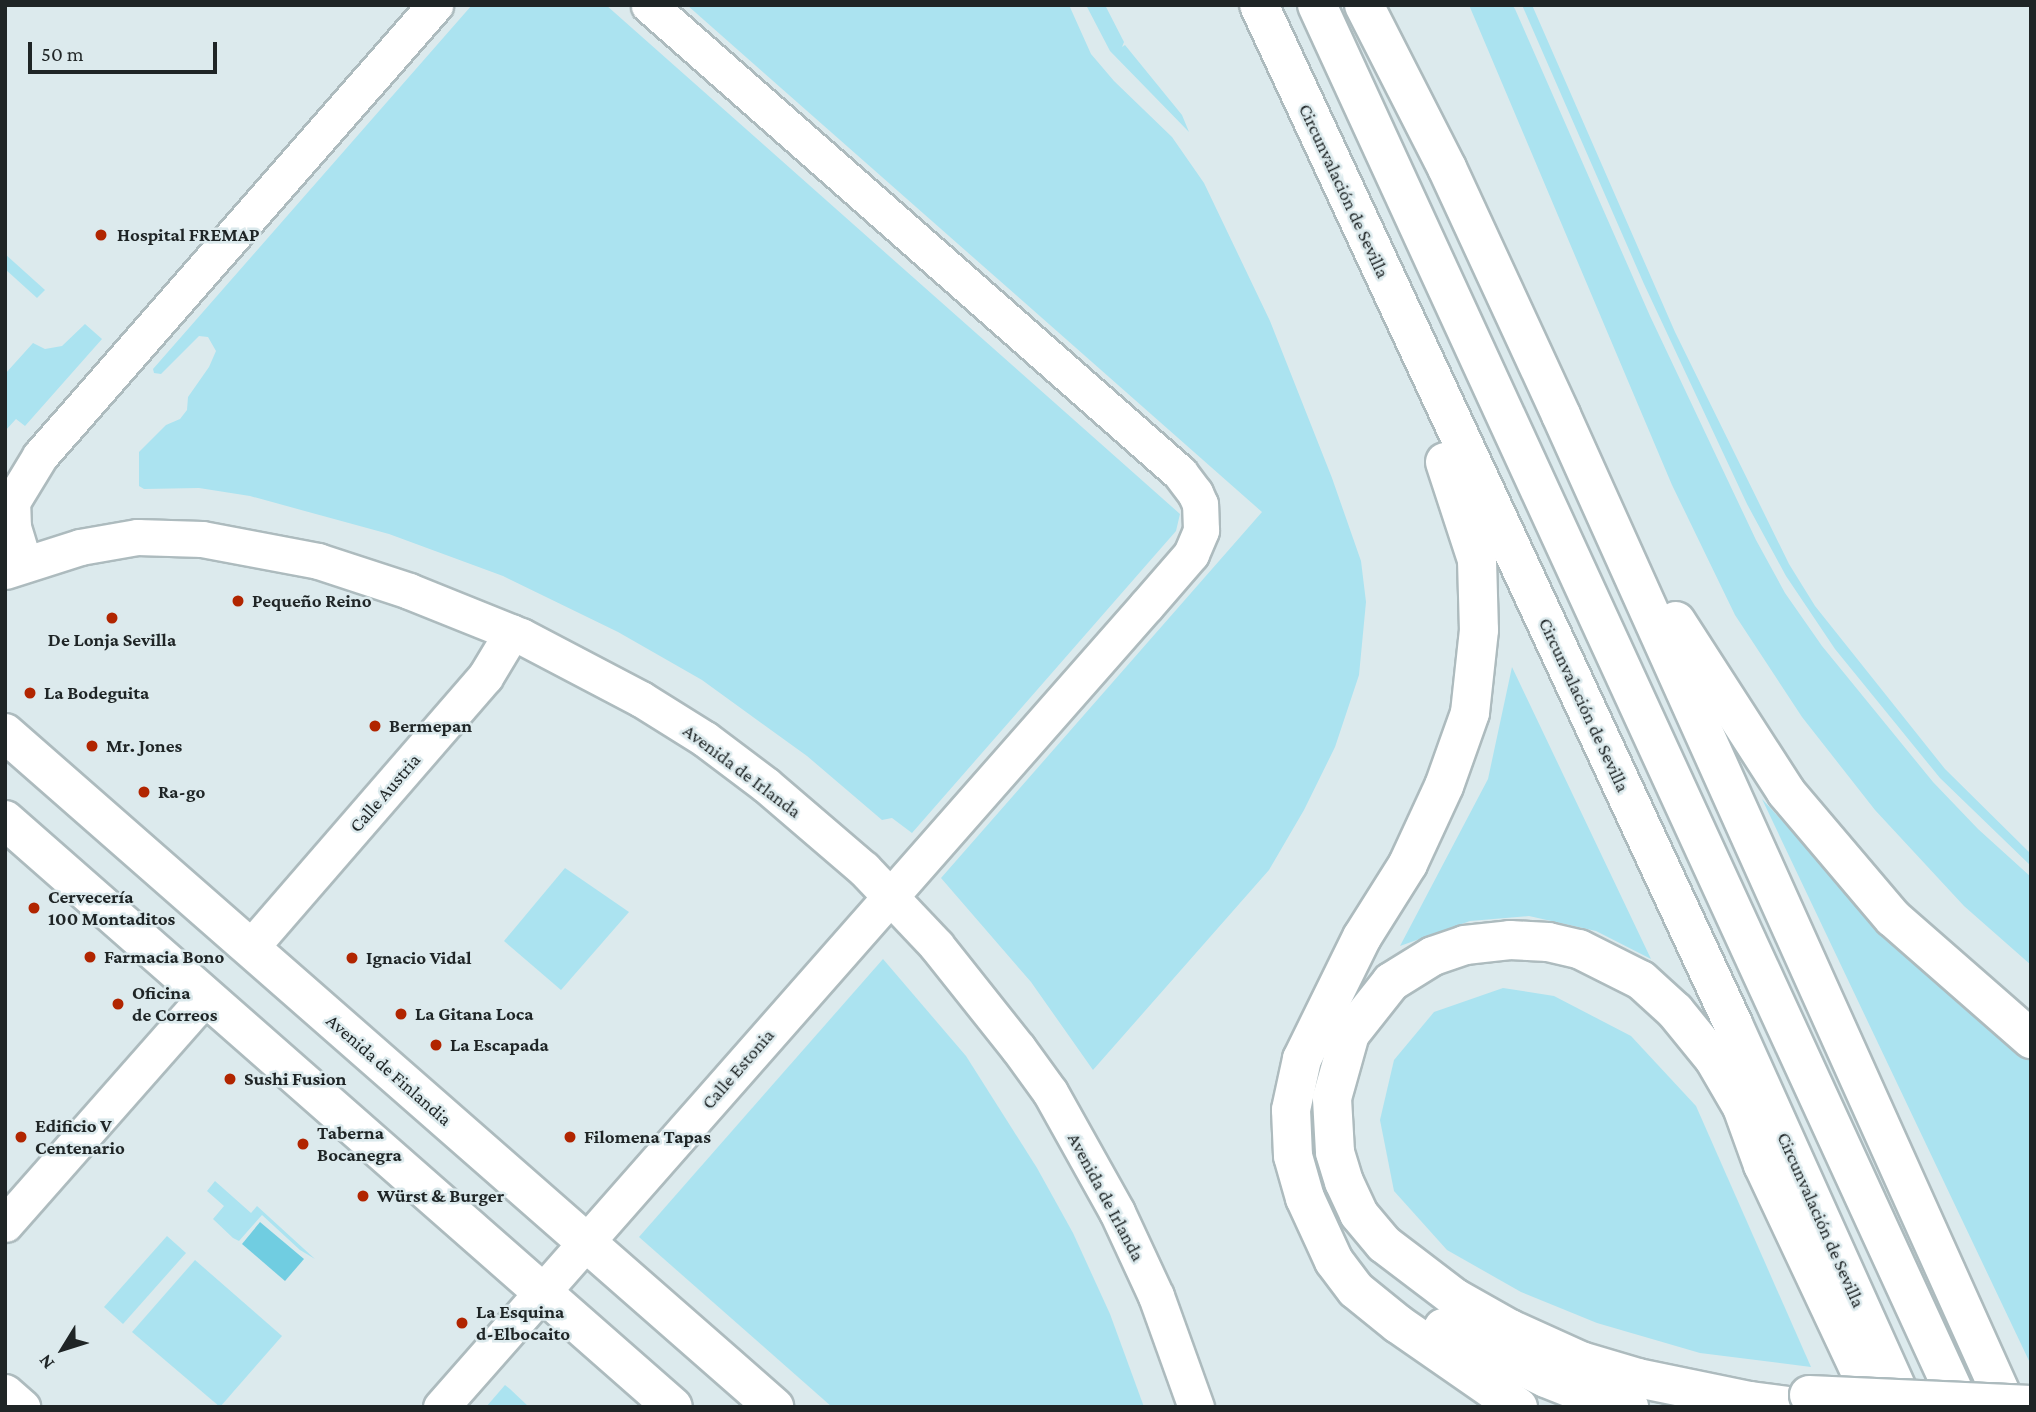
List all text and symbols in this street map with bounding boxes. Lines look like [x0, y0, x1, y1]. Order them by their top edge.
scale bar [32, 28, 220, 72]
text: 50 m [41, 42, 84, 66]
street label: Circunvalación de Sevilla [1294, 100, 1394, 282]
place label: Hospital FREMAP [117, 224, 260, 246]
marker: Hospital FREMAP [91, 225, 111, 245]
place label: Pequeño Reino [252, 590, 372, 612]
marker: Pequeño Reino [230, 593, 246, 609]
marker: De Lonja Sevilla [104, 610, 120, 626]
street label: Circunvalación de Sevilla [1534, 614, 1634, 796]
place label: De Lonja Sevilla [48, 629, 176, 651]
place label: La Bodeguita [44, 682, 149, 704]
marker: La Bodeguita [22, 685, 38, 701]
place label: Bermepan [389, 715, 472, 737]
marker: Bermepan [367, 718, 383, 734]
street label: Avenida de Irlanda [678, 719, 806, 823]
place label: Mr. Jones [106, 735, 182, 757]
marker: Mr. Jones [84, 738, 100, 754]
street label: Calle Austria [345, 749, 425, 837]
place label: Ra-go [158, 781, 205, 803]
marker: Ra-go [136, 784, 152, 800]
place label: Cervecería 100 Montaditos [48, 886, 175, 930]
marker: Cervecería 100 Montaditos [26, 900, 42, 916]
place label: Farmacia Bono [104, 946, 224, 968]
place label: Ignacio Vidal [366, 947, 471, 969]
marker: Farmacia Bono [82, 949, 98, 965]
marker: Ignacio Vidal [344, 950, 360, 966]
place label: Oficina de Correos [132, 982, 217, 1026]
marker: Oficina de Correos [110, 996, 126, 1012]
place label: La Gitana Loca [415, 1003, 534, 1025]
marker: La Gitana Loca [393, 1006, 409, 1022]
street label: Avenida de Finlandia [322, 1009, 456, 1131]
street label: Calle Estonia [697, 1024, 779, 1114]
place label: La Escapada [450, 1034, 549, 1056]
marker: La Escapada [428, 1037, 444, 1053]
place label: Sushi Fusion [244, 1068, 347, 1090]
marker: Sushi Fusion [222, 1071, 238, 1087]
place label: Edificio V Centenario [35, 1115, 125, 1159]
place label: Taberna Bocanegra [317, 1122, 402, 1166]
place label: Filomena Tapas [584, 1126, 711, 1148]
marker: Edificio V Centenario [13, 1129, 29, 1145]
marker: Filomena Tapas [562, 1129, 578, 1145]
street label: Avenida de Irlanda [1063, 1129, 1149, 1265]
street label: Circunvalación de Sevilla [1772, 1129, 1870, 1311]
marker: Taberna Bocanegra [295, 1136, 311, 1152]
place label: Würst & Burger [377, 1185, 504, 1207]
marker: Würst & Burger [355, 1188, 371, 1204]
place label: La Esquina d-Elbocaito [476, 1301, 570, 1345]
north arrow [28, 1314, 98, 1384]
marker: La Esquina d-Elbocaito [454, 1315, 470, 1331]
text: N [34, 1351, 58, 1374]

